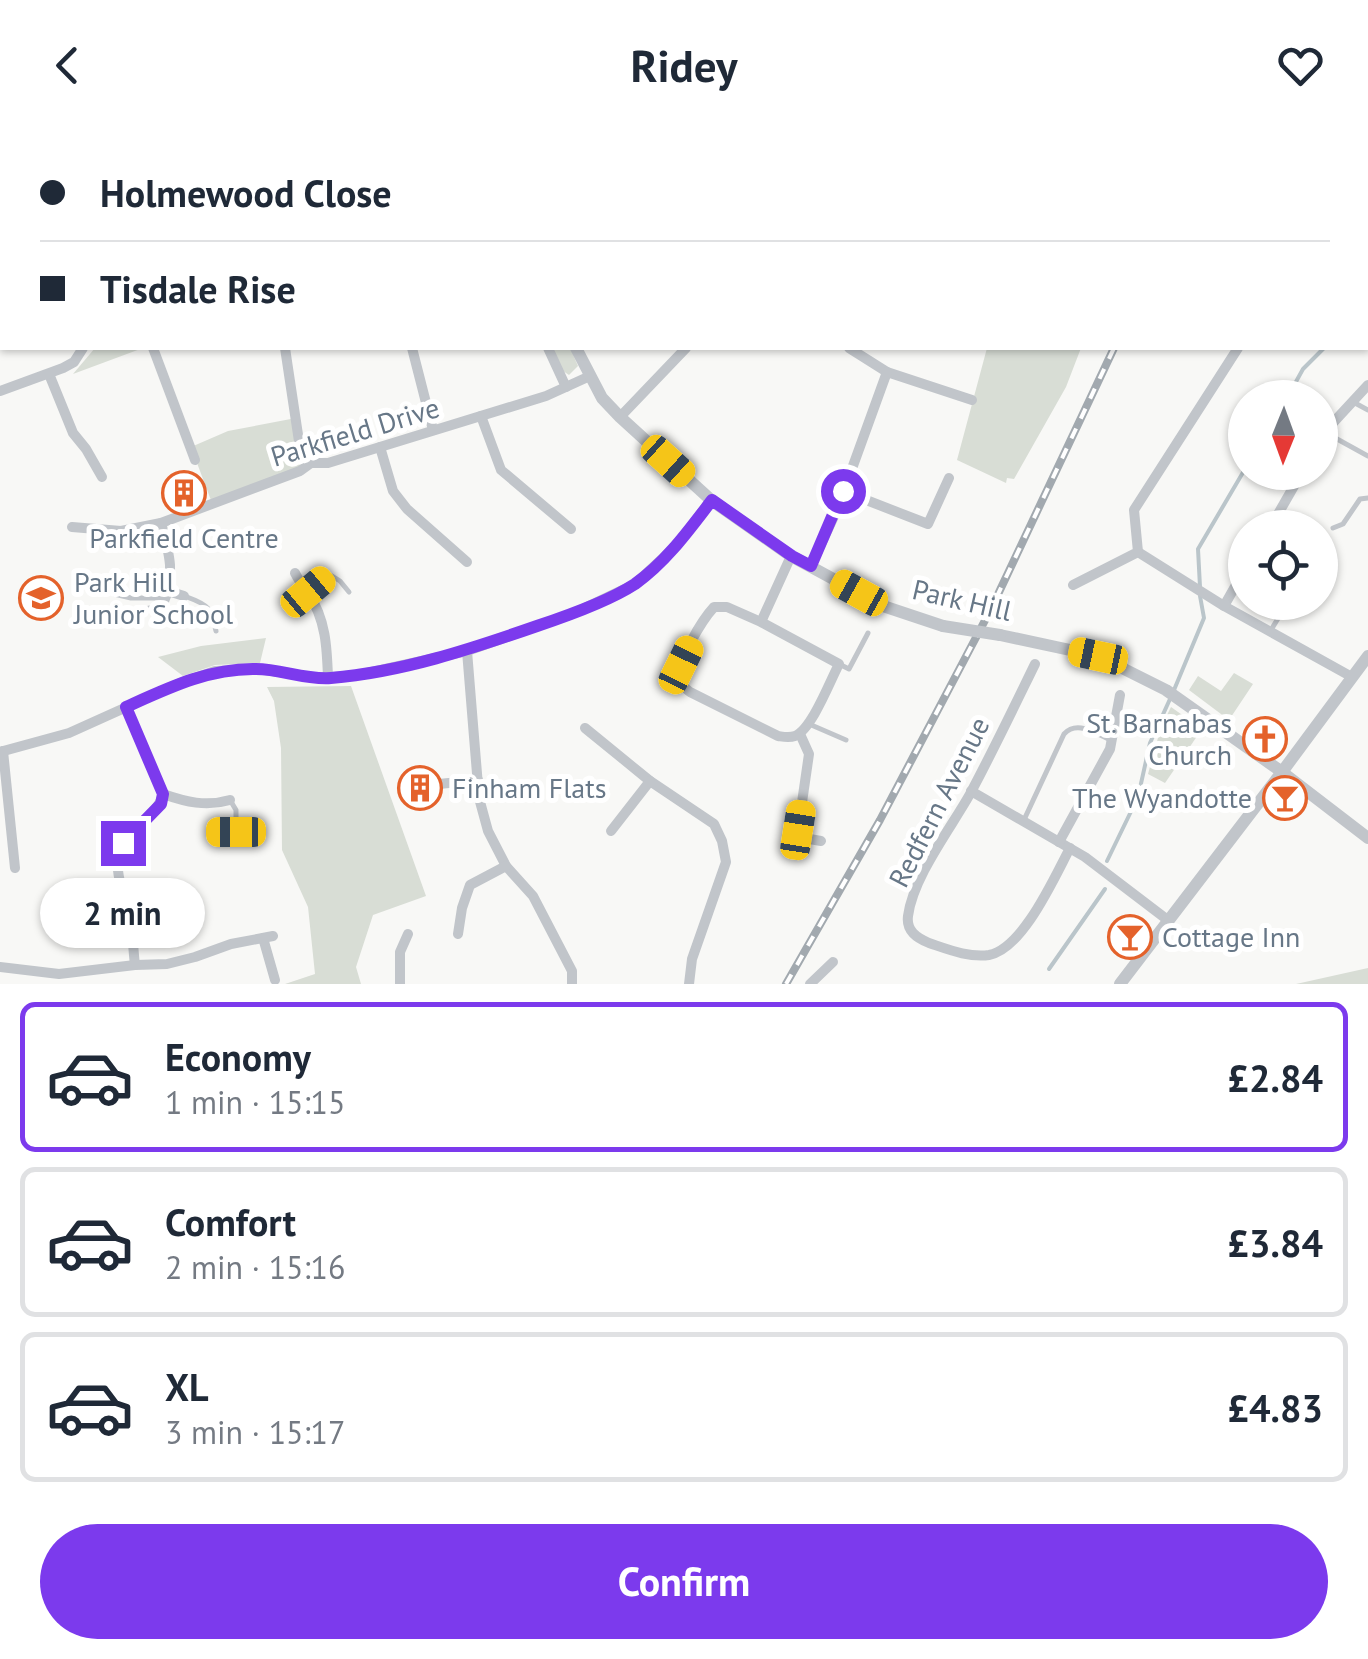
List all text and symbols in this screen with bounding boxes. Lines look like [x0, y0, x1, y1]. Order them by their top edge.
text: Ridey [630, 36, 738, 94]
icon: back [40, 38, 95, 93]
icon: heart [1273, 38, 1328, 93]
text: Holmewood Close [100, 168, 392, 217]
text: Tisdale Rise [100, 264, 296, 313]
north arrow [1228, 380, 1338, 490]
map controls [1228, 380, 1338, 620]
street label: Parkfield Drive [266, 388, 444, 475]
car [636, 430, 700, 492]
route start [821, 469, 866, 514]
building icon: Parkfield Centre [161, 470, 207, 516]
button: locate [1228, 510, 1338, 620]
place label: Parkfield Centre [89, 519, 279, 556]
car [275, 561, 341, 623]
place label: Park Hill Junior School [73, 563, 233, 632]
car [825, 565, 893, 621]
street label: Park Hill [909, 570, 1015, 629]
school or university icon: Park Hill Junior School [18, 575, 64, 621]
car [654, 631, 708, 699]
car [1066, 635, 1130, 677]
place label: St. Barnabas Church [1086, 704, 1232, 773]
street label: Redfern Avenue [880, 710, 997, 893]
church icon: St. Barnabas Church [1242, 716, 1288, 762]
building icon: Finham Flats [397, 765, 443, 811]
place label: Finham Flats [452, 769, 607, 806]
bar icon: The Wyandotte [1262, 775, 1308, 821]
place label: The Wyandotte [1072, 779, 1252, 816]
car [778, 798, 818, 862]
car [206, 817, 266, 847]
route end [101, 821, 146, 866]
callout: 2 min [41, 878, 206, 948]
text: 2 min [83, 892, 162, 934]
bar icon: Cottage Inn [1107, 914, 1153, 960]
place label: Cottage Inn [1162, 918, 1300, 955]
icon: car [45, 1032, 135, 1122]
text: Economy [165, 1032, 311, 1081]
text: £2.84 [1227, 1053, 1323, 1102]
text: 1 min · 15:15 [165, 1081, 345, 1123]
icon: car [45, 1197, 135, 1287]
text: Comfort [165, 1197, 296, 1246]
text: £3.84 [1227, 1218, 1323, 1267]
text: 2 min · 15:16 [165, 1246, 345, 1288]
icon: car [45, 1362, 135, 1452]
text: XL [165, 1362, 209, 1411]
text: £4.83 [1227, 1383, 1323, 1432]
text: 3 min · 15:17 [165, 1411, 345, 1453]
button: Confirm [40, 1524, 1328, 1639]

